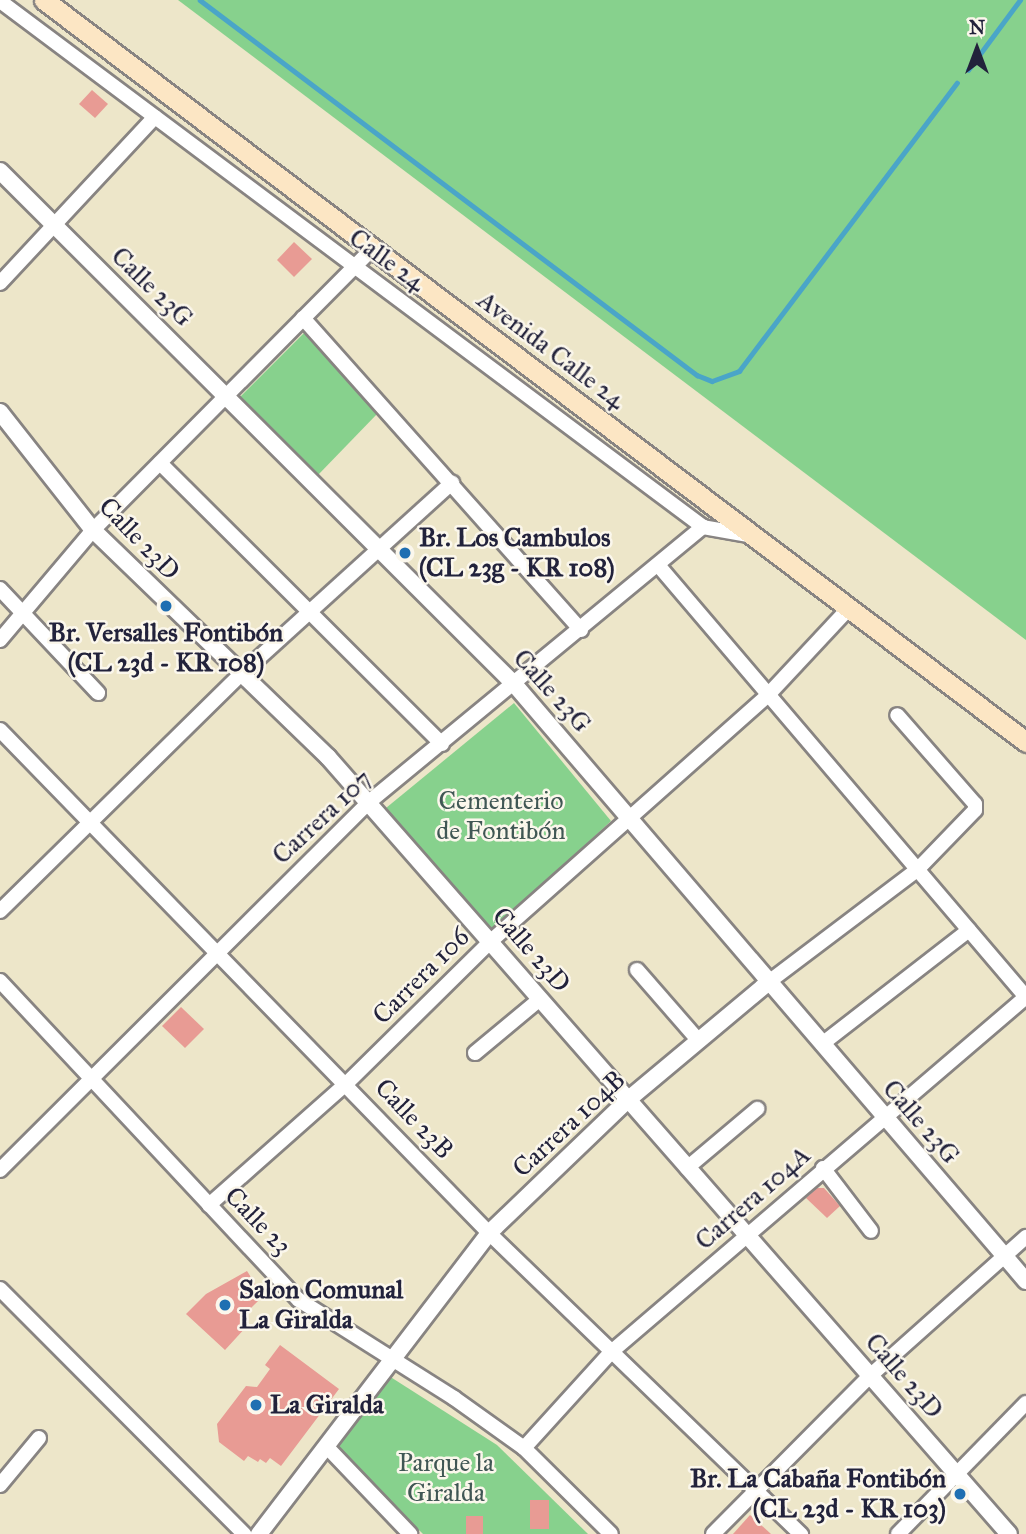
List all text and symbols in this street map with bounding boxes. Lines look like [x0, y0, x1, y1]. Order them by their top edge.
north arrow [942, 14, 1012, 84]
text: N [969, 16, 985, 39]
street label: Calle 24 [343, 222, 431, 298]
street label: Calle 23G [105, 241, 199, 333]
street label: Avenida Calle 24 [471, 284, 631, 416]
street label: Calle 23D [92, 491, 186, 587]
place label: Br. Los Cambulos (CL 23g - KR 108) [419, 522, 615, 584]
marker: Br. Los Cambulos (CL 23g - KR 108) [397, 545, 413, 561]
marker: Br. Versalles Fontibón (CL 23d - KR 108) [158, 598, 174, 614]
place label: Br. Versalles Fontibón (CL 23d - KR 108) [49, 617, 283, 678]
street label: Calle 23G [507, 643, 597, 739]
street label: Carrera 107 [266, 763, 378, 871]
park label: Cementerio de Fontibón [436, 785, 566, 846]
street label: Calle 23D [485, 901, 577, 999]
street label: Carrera 106 [366, 921, 476, 1031]
street label: Carrera 104B [506, 1064, 632, 1184]
street label: Calle 23B [368, 1072, 460, 1166]
street label: Calle 23G [876, 1074, 966, 1170]
street label: Carrera 104A [689, 1139, 817, 1257]
street label: Calle 23 [218, 1181, 298, 1261]
place label: Salon Comunal La Giralda [239, 1274, 403, 1336]
marker: Salon Comunal La Giralda [217, 1297, 233, 1313]
street label: Calle 23D [858, 1327, 950, 1425]
place label: La Giralda [270, 1389, 384, 1421]
marker: La Giralda [248, 1397, 264, 1413]
park label: Parque la Giralda [398, 1447, 494, 1508]
place label: Br. La Cabaña Fontibón (CL 23d - KR 103) [690, 1463, 946, 1524]
marker: Br. La Cabaña Fontibón (CL 23d - KR 103) [952, 1486, 968, 1502]

